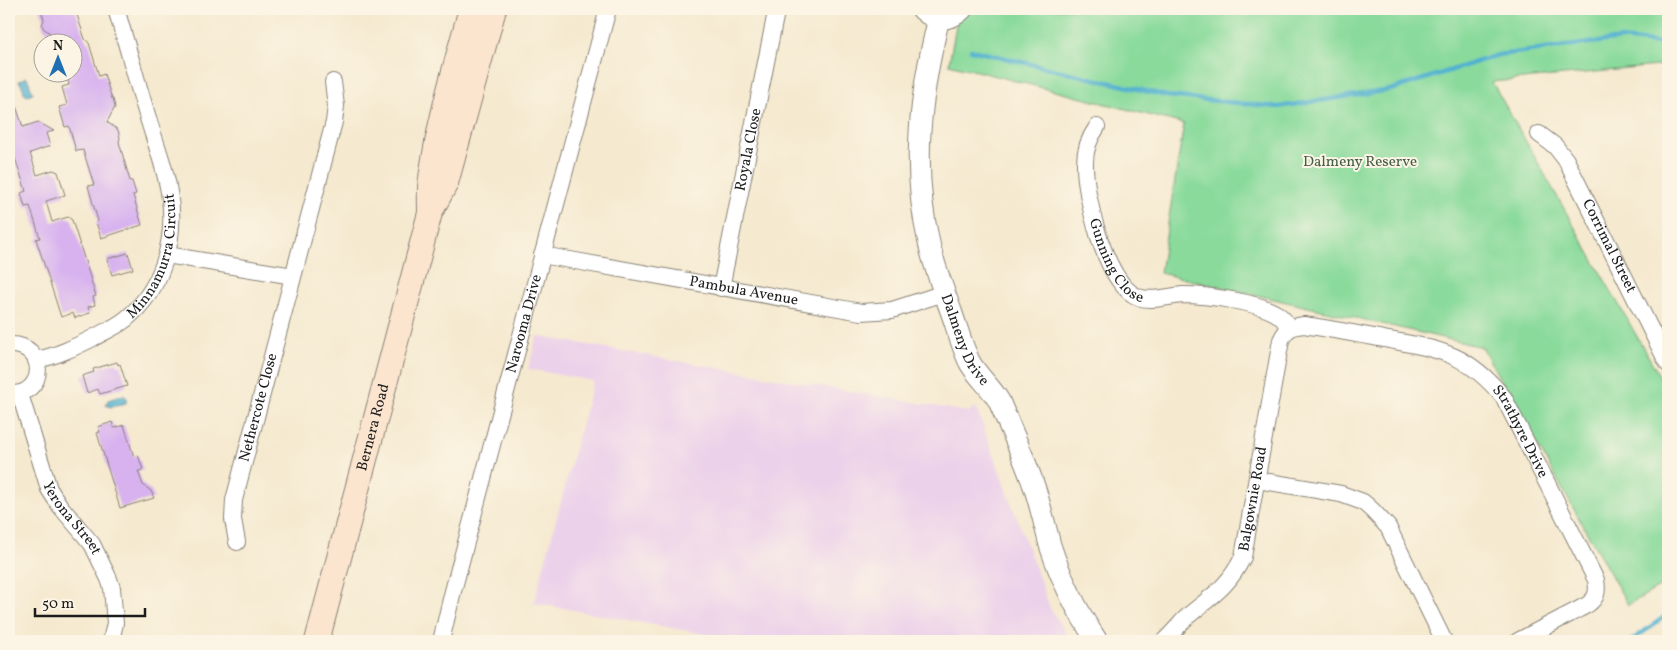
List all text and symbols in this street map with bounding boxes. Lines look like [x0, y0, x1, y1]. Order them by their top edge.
north arrow [32, 32, 82, 82]
text: N [53, 37, 63, 56]
street label: Royala Close [730, 106, 767, 193]
park label: Dalmeny Reserve [1303, 152, 1417, 173]
street label: Minnamurra Circuit [122, 192, 182, 324]
street label: Corrimal Street [1577, 195, 1641, 297]
street label: Gunning Close [1083, 216, 1146, 309]
street label: Pambula Avenue [688, 271, 800, 311]
street label: Narooma Drive [501, 272, 547, 375]
street label: Dalmeny Drive [935, 291, 994, 391]
street label: Nethercote Close [234, 351, 283, 464]
street label: Bernera Road [352, 381, 395, 473]
street label: Strathyre Drive [1487, 381, 1553, 481]
street label: Balgownie Road [1234, 445, 1273, 553]
street label: Yerona Street [37, 479, 106, 558]
scale bar [35, 585, 145, 617]
text: 50 m [42, 594, 74, 615]

